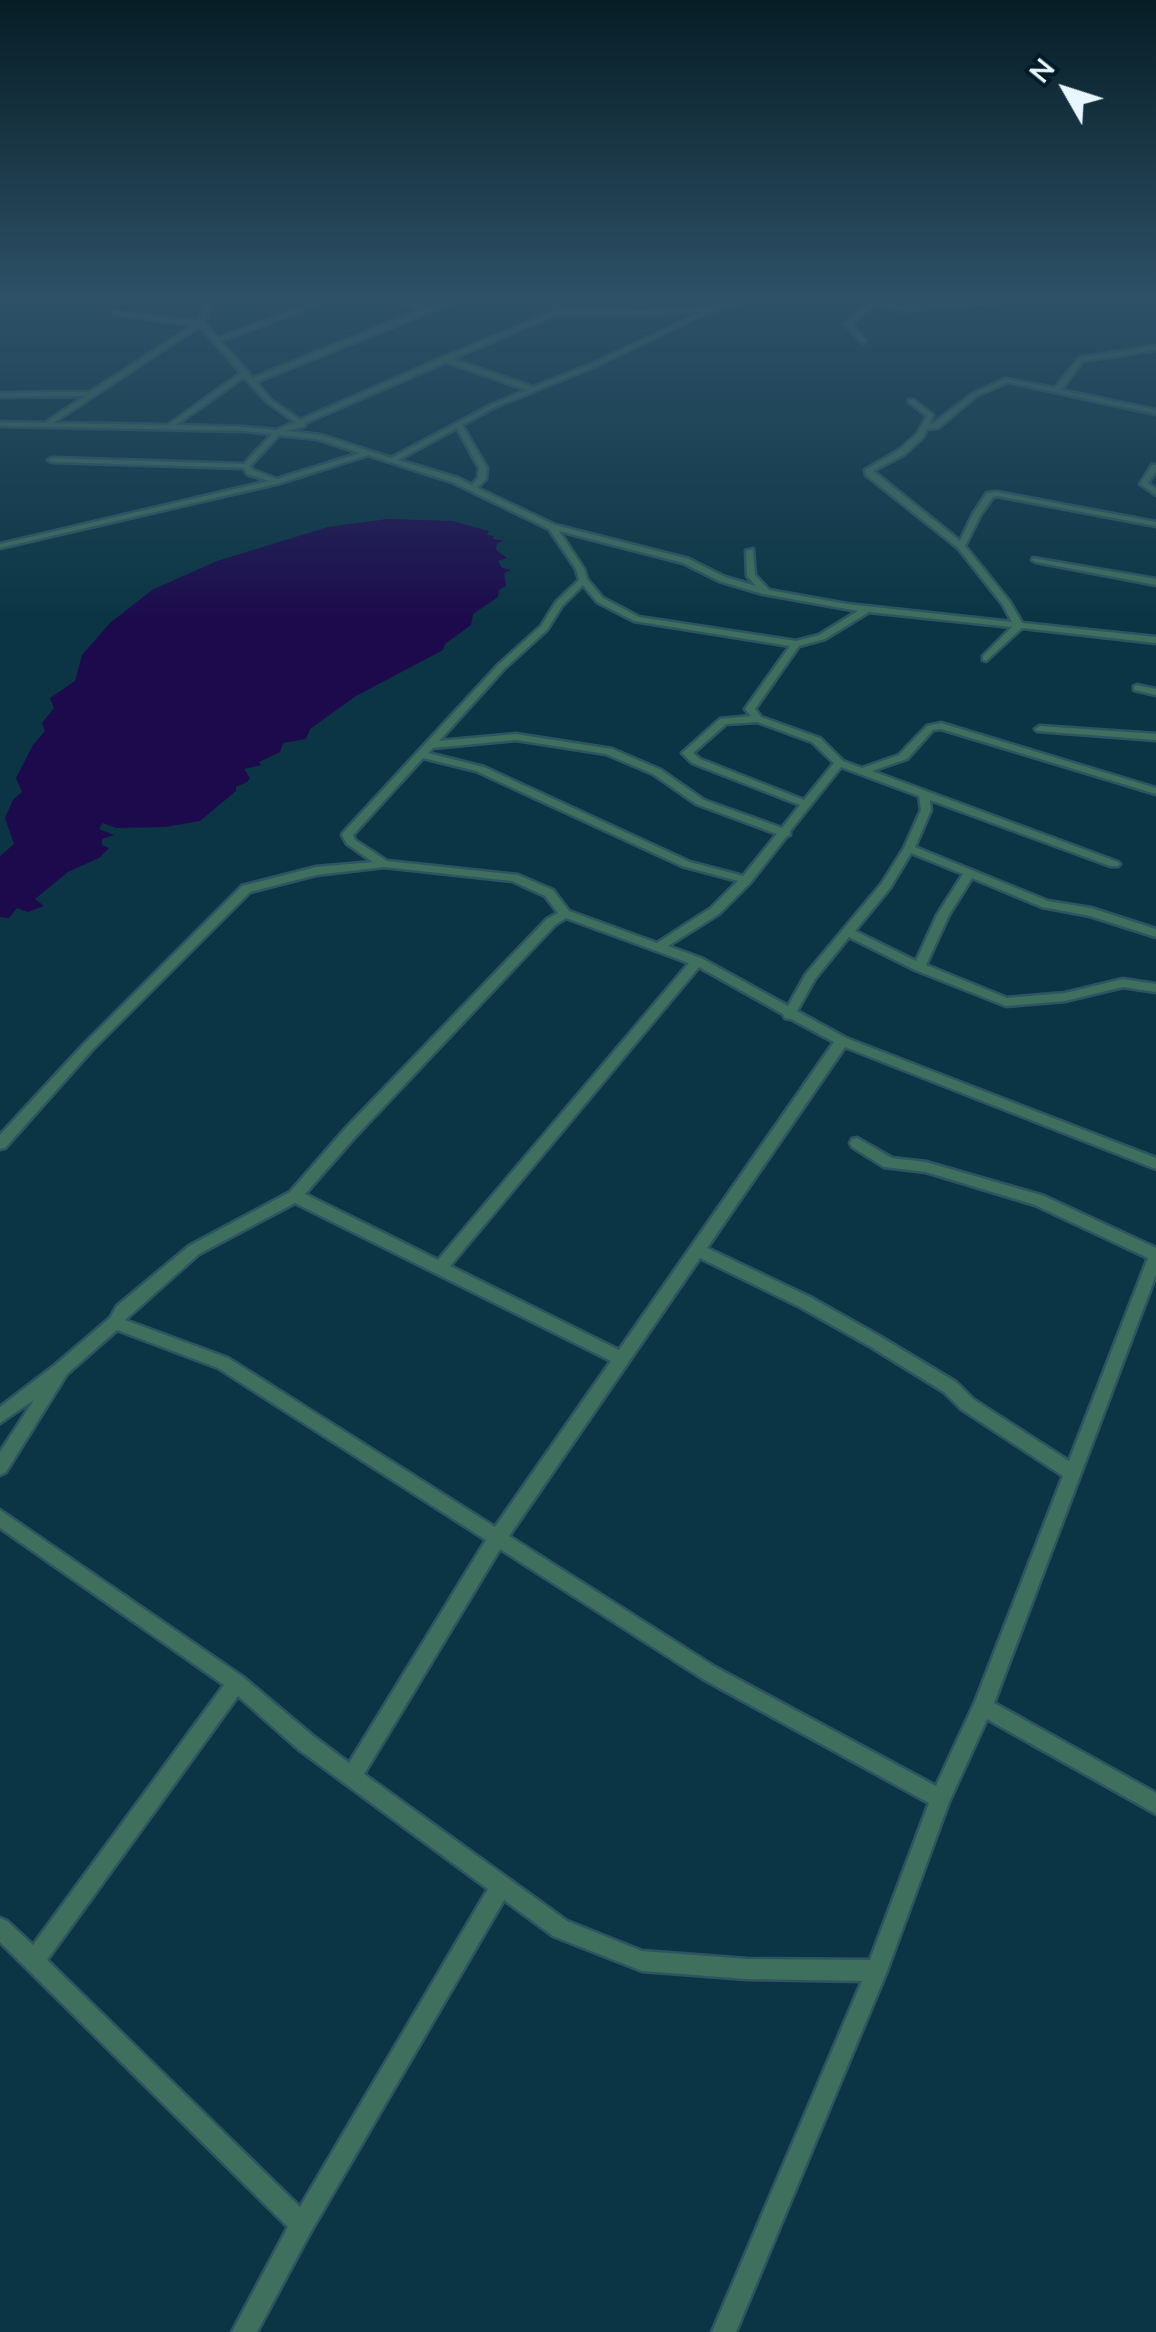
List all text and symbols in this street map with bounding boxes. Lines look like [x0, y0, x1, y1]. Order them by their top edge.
north arrow [1016, 40, 1116, 140]
text: N [1021, 51, 1064, 91]

